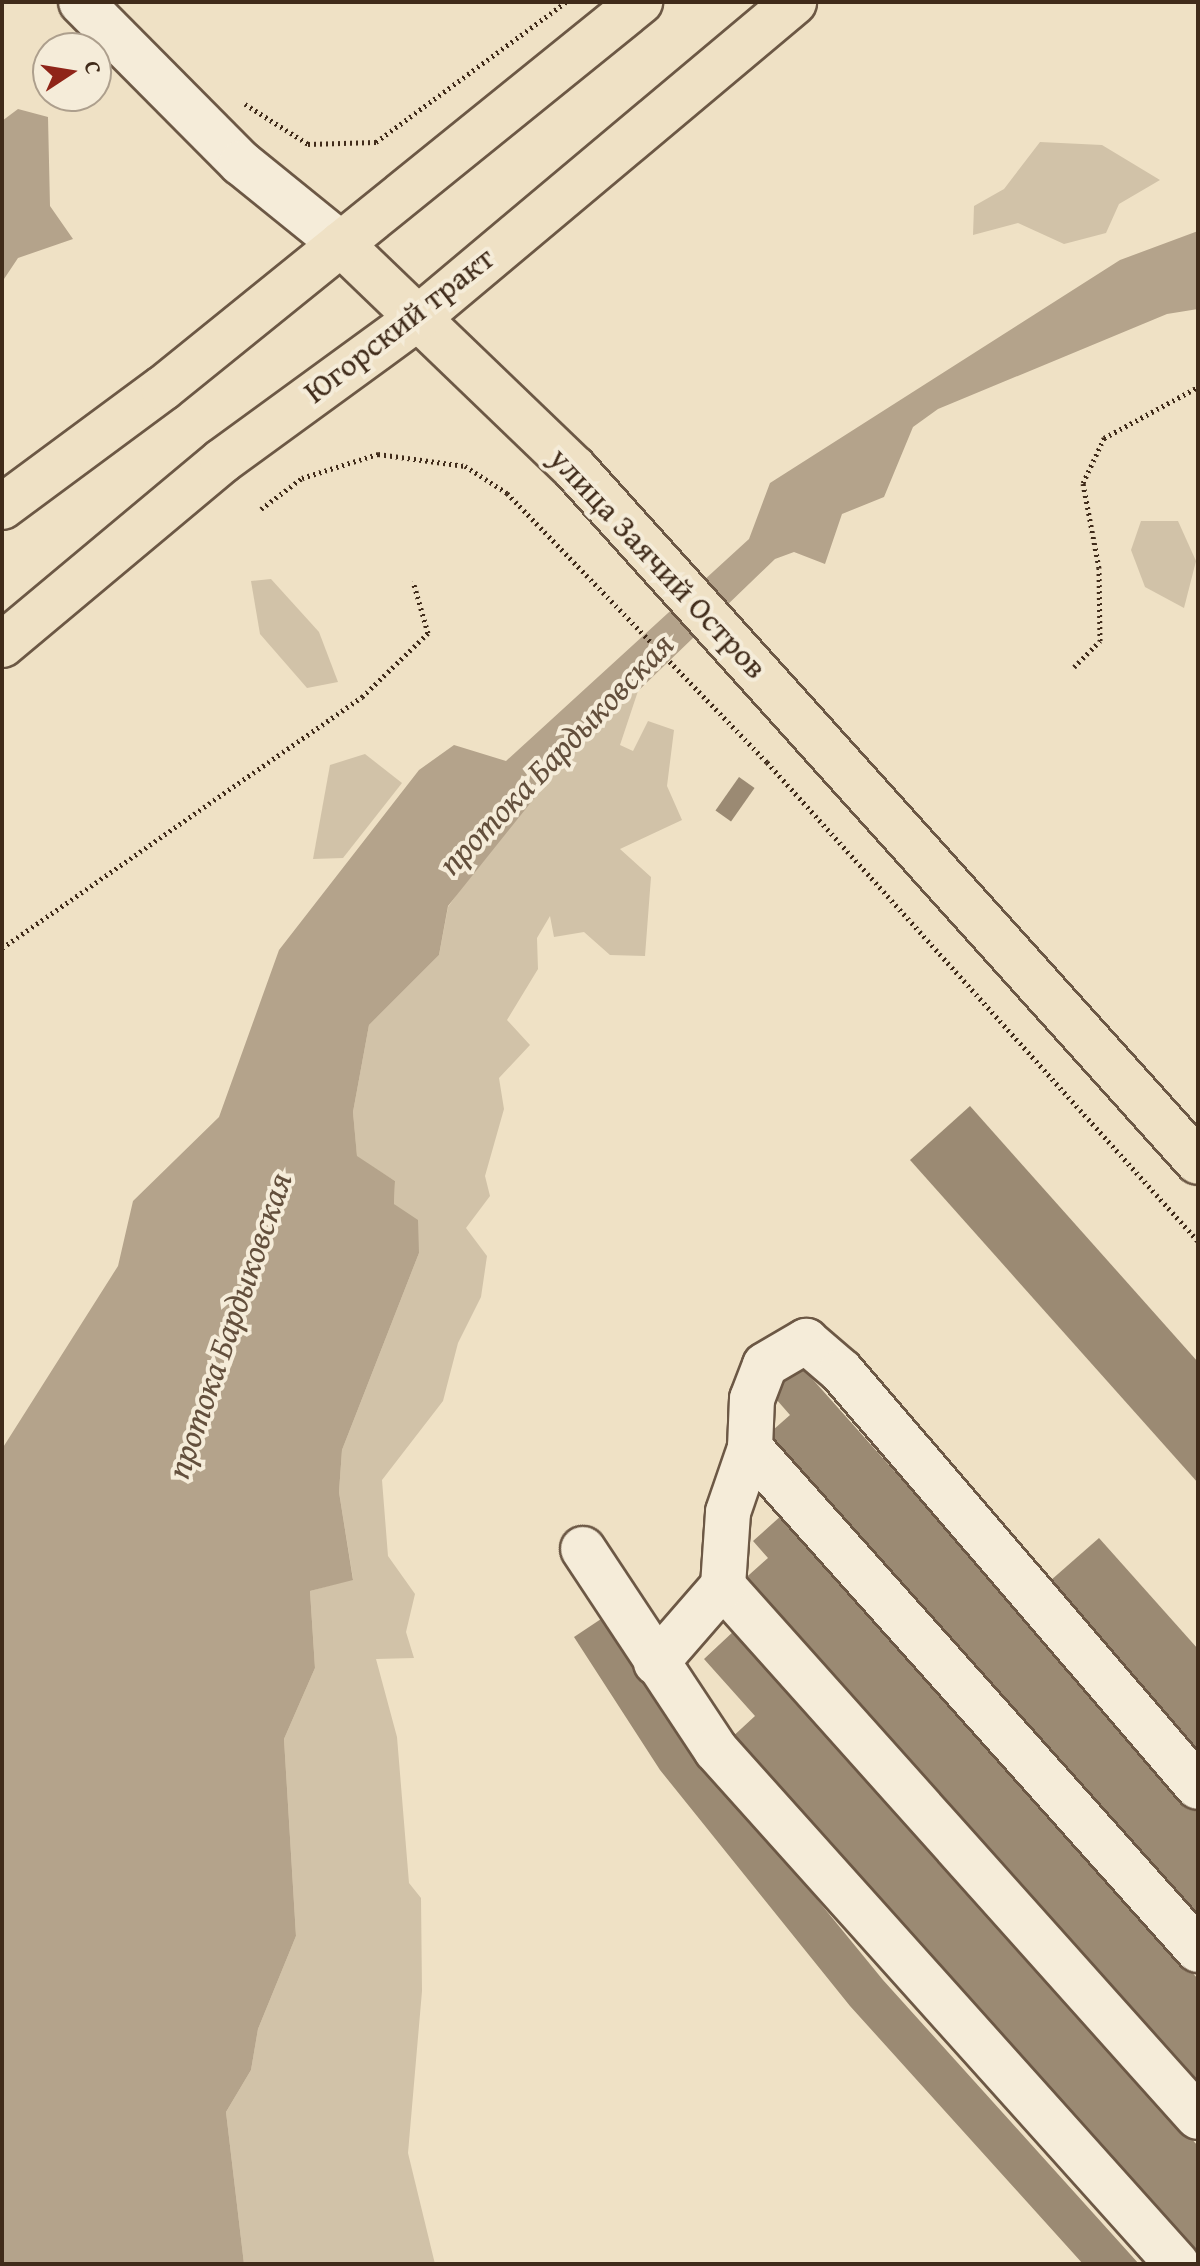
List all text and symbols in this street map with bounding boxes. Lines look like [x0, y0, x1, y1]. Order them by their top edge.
north arrow [32, 32, 112, 112]
text: С [77, 58, 110, 77]
street label: Югорский тракт [296, 239, 502, 411]
street label: улица Заячий Остров [541, 440, 775, 686]
water label: протока Бардыковская [429, 623, 681, 883]
water label: протока Бардыковская [156, 1167, 300, 1483]

